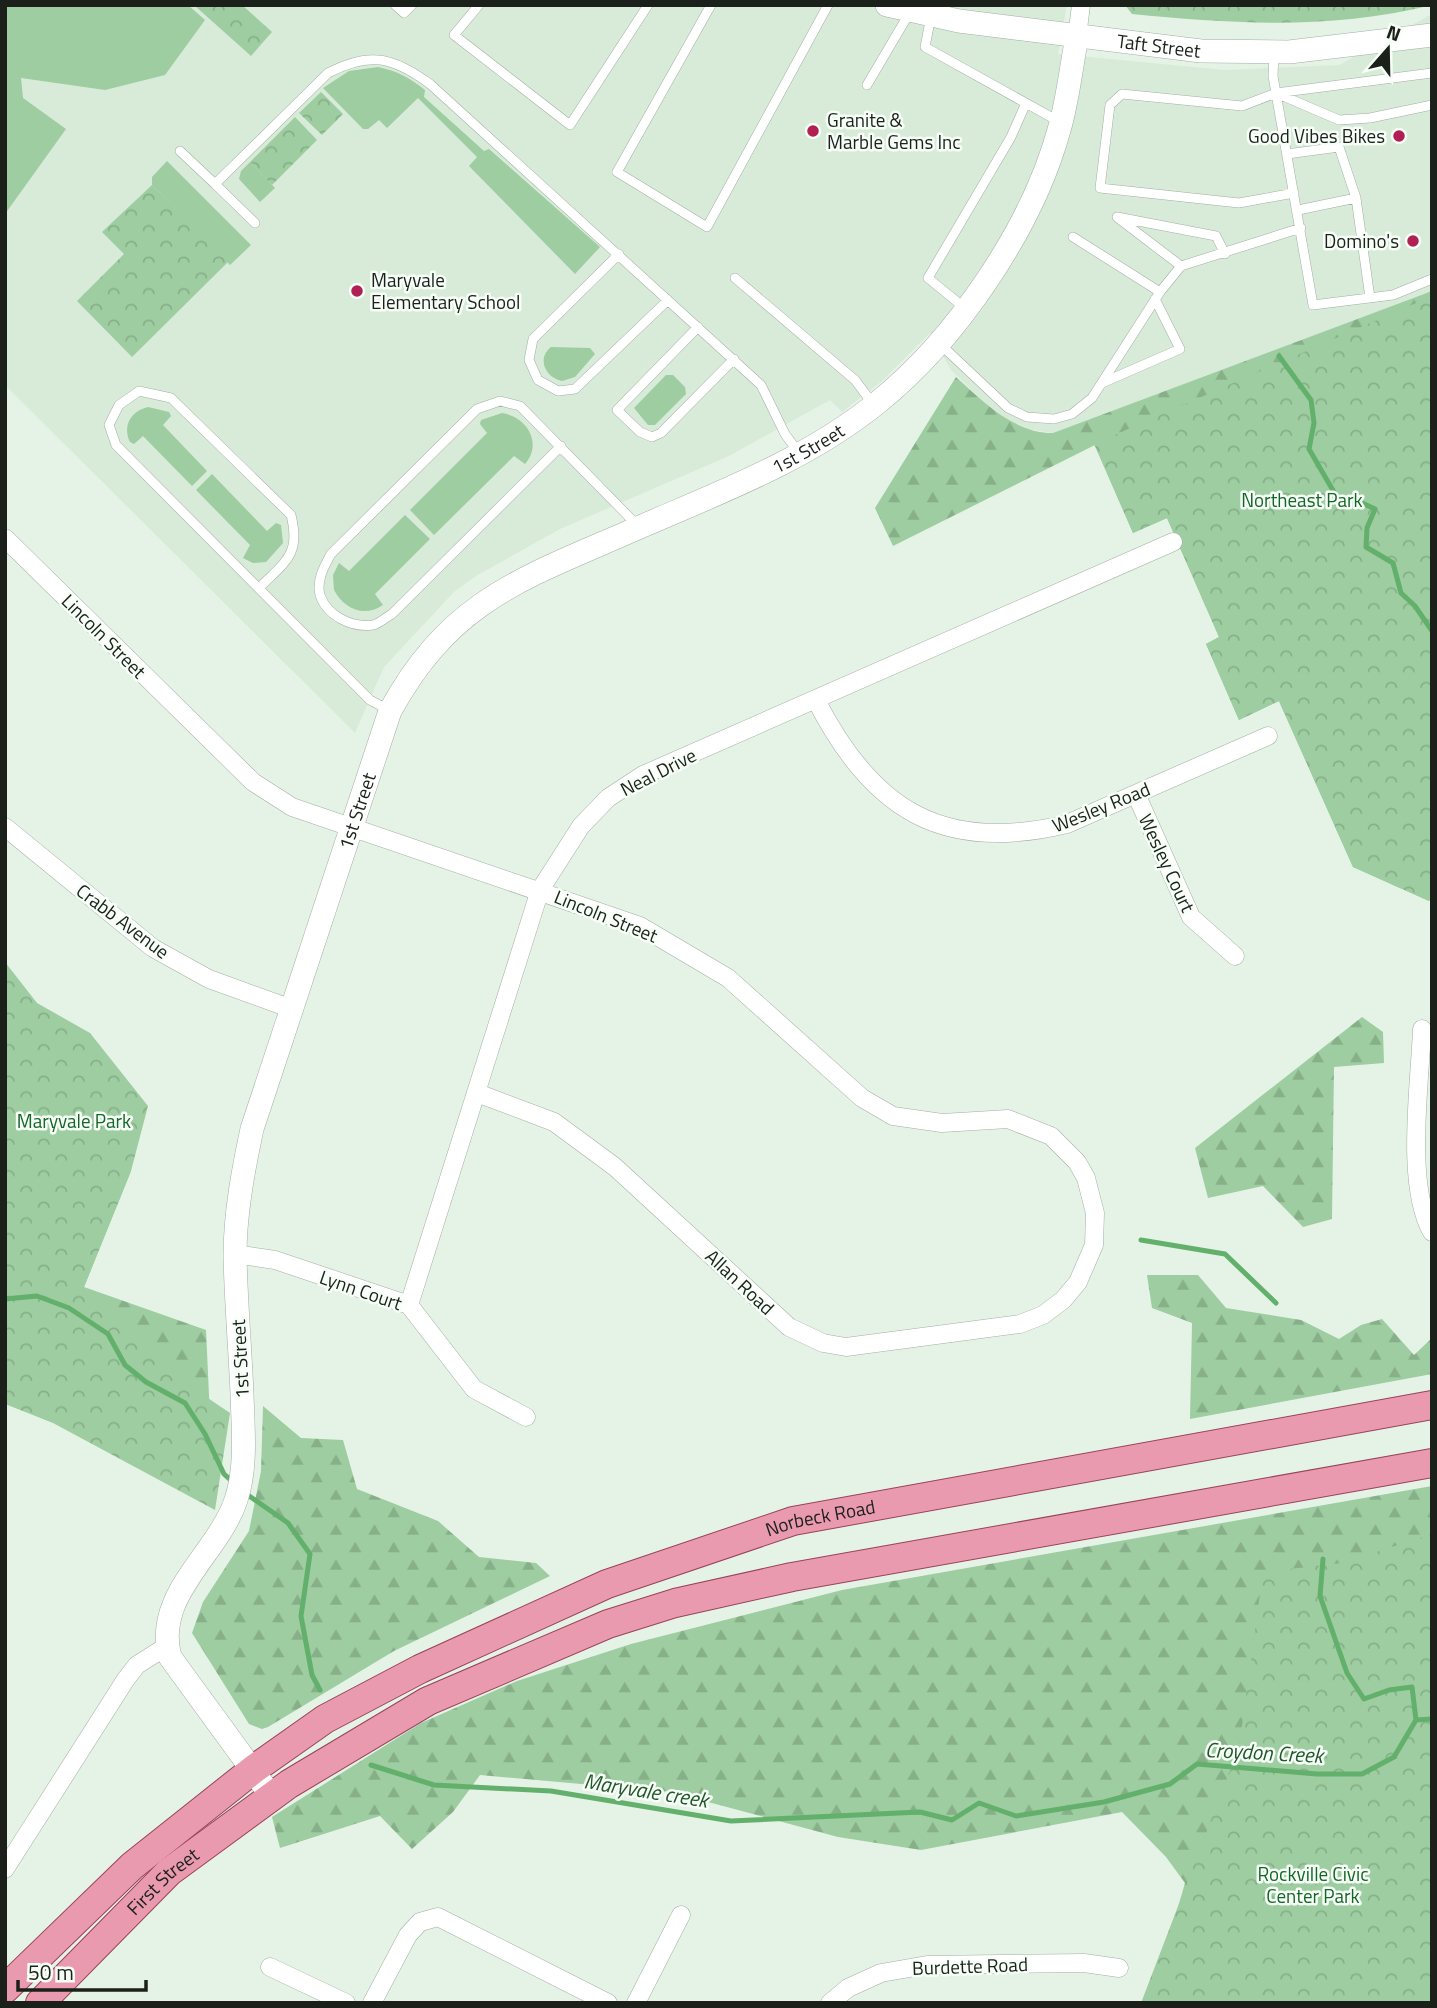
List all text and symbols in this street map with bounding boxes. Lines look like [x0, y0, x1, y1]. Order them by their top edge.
north arrow [1353, 14, 1423, 84]
text: N [1383, 17, 1405, 48]
street label: Taft Street [1115, 26, 1203, 65]
place label: Granite & Marble Gems Inc [827, 105, 961, 156]
place label: Good Vibes Bikes [1248, 121, 1385, 150]
marker: Granite & Marble Gems Inc [805, 123, 821, 139]
marker: Good Vibes Bikes [1391, 128, 1407, 144]
place label: Domino's [1324, 226, 1399, 255]
marker: Domino's [1405, 233, 1421, 249]
place label: Maryvale Elementary School [371, 265, 520, 316]
marker: Maryvale Elementary School [349, 283, 365, 299]
street label: 1st Street [766, 416, 850, 480]
park label: Northeast Park [1241, 485, 1363, 514]
street label: Lincoln Street [55, 587, 154, 685]
street label: Neal Drive [615, 740, 701, 803]
street label: 1st Street [330, 768, 383, 853]
street label: Wesley Road [1048, 774, 1154, 839]
street label: Wesley Court [1132, 809, 1203, 917]
street label: Crabb Avenue [71, 876, 176, 965]
street label: Lincoln Street [550, 882, 663, 950]
park label: Maryvale Park [17, 1106, 131, 1135]
street label: Allan Road [699, 1242, 781, 1321]
street label: Lynn Court [316, 1262, 407, 1317]
street label: 1st Street [223, 1318, 256, 1399]
street label: Norbeck Road [761, 1491, 877, 1543]
water label: Croydon Creek [1204, 1733, 1326, 1771]
water label: Maryvale creek [582, 1764, 713, 1816]
street label: First Street [119, 1840, 205, 1921]
park label: Rockville Civic Center Park [1258, 1859, 1368, 1910]
scale bar [18, 1948, 145, 1992]
street label: Burdette Road [912, 1949, 1028, 1982]
text: 50 m [28, 1956, 74, 1988]

